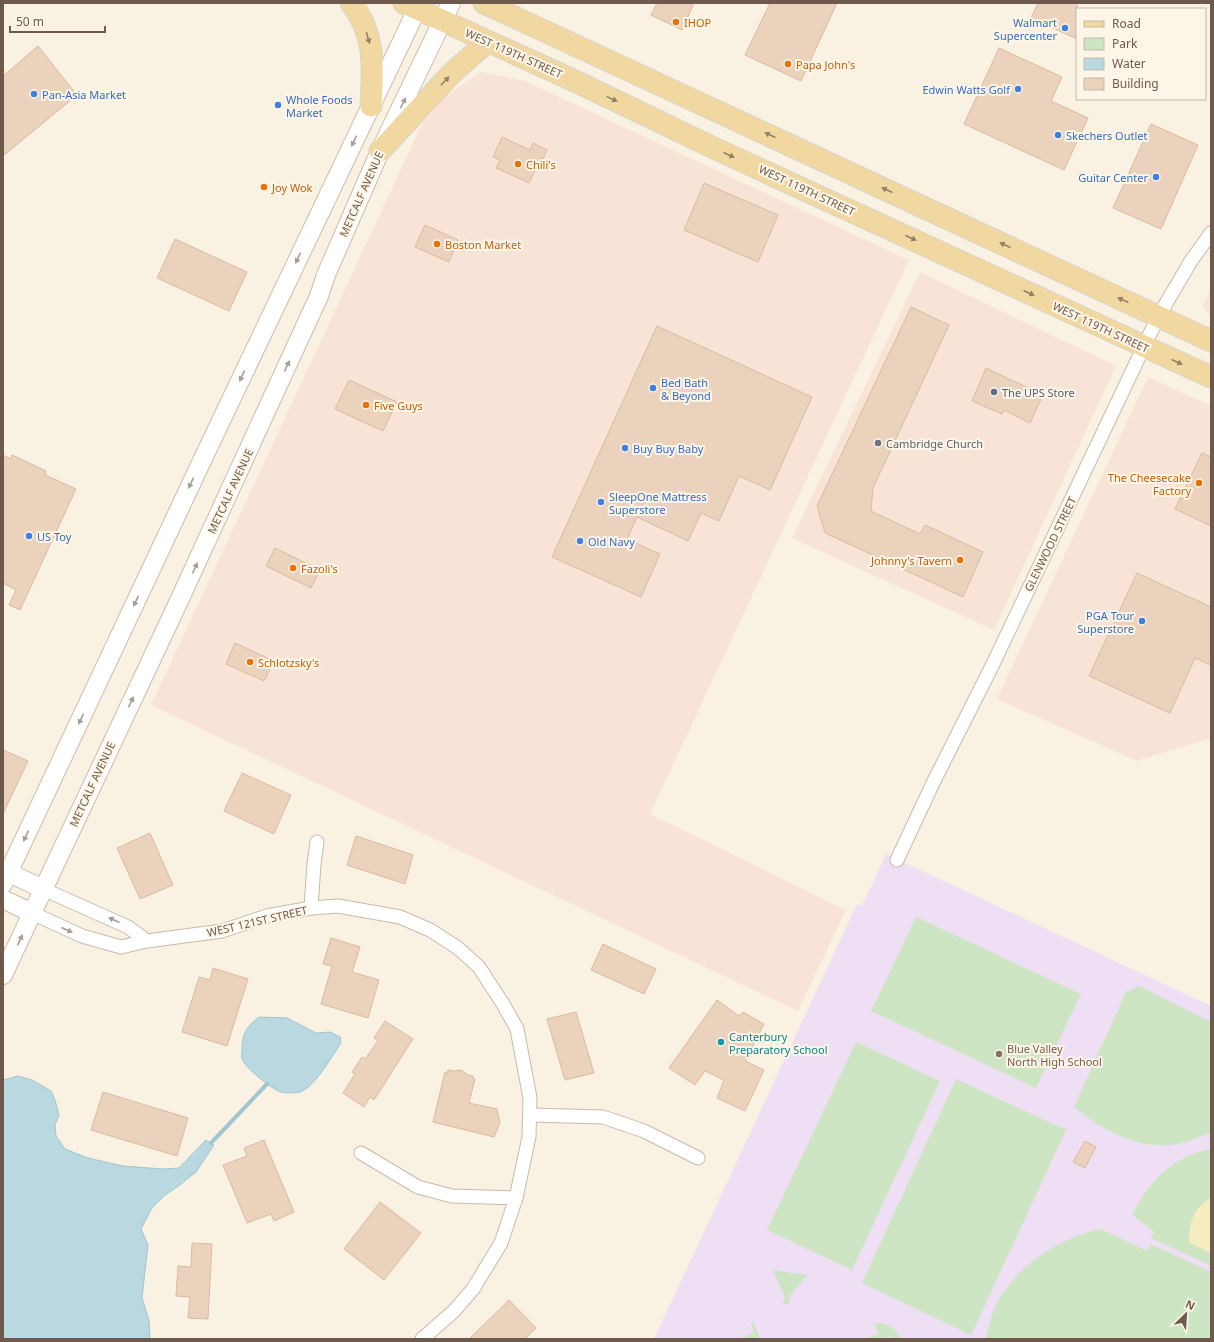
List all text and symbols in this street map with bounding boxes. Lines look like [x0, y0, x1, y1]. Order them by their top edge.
scale bar [10, 8, 105, 34]
legend [1076, 8, 1206, 100]
text: 50 m [16, 13, 44, 30]
place label: IHOP [684, 15, 711, 30]
place label: Walmart Supercenter [994, 15, 1057, 43]
text: Road [1112, 15, 1141, 32]
marker: IHOP [671, 17, 681, 27]
marker: Walmart Supercenter [1060, 23, 1070, 33]
street label: WEST 119TH STREET [463, 25, 565, 81]
one-way arrow [365, 32, 371, 44]
text: Park [1112, 35, 1138, 52]
text: Water [1112, 55, 1146, 72]
place label: Papa John's [796, 57, 855, 72]
marker: Papa John's [783, 59, 793, 69]
text: Building [1112, 75, 1159, 92]
one-way arrow [440, 76, 450, 86]
place label: Edwin Watts Golf [922, 82, 1011, 97]
marker: Edwin Watts Golf [1013, 84, 1023, 94]
place label: Pan-Asia Market [42, 87, 126, 102]
marker: Pan-Asia Market [29, 89, 39, 99]
place label: Whole Foods Market [286, 92, 353, 120]
one-way arrow [606, 96, 618, 102]
one-way arrow [400, 97, 406, 109]
marker: Whole Foods Market [273, 100, 283, 110]
place label: Skechers Outlet [1066, 128, 1147, 143]
marker: Skechers Outlet [1053, 130, 1063, 140]
one-way arrow [764, 132, 775, 138]
one-way arrow [351, 135, 357, 147]
street label: METCALF AVENUE [335, 149, 387, 239]
one-way arrow [724, 152, 735, 158]
place label: Chili's [526, 157, 556, 172]
marker: Chili's [513, 159, 523, 169]
street label: WEST 119TH STREET [756, 161, 858, 219]
place label: Guitar Center [1078, 170, 1148, 185]
marker: Guitar Center [1151, 172, 1161, 182]
place label: Joy Wok [271, 180, 313, 195]
marker: Joy Wok [259, 182, 269, 192]
one-way arrow [882, 187, 893, 193]
one-way arrow [905, 235, 917, 241]
place label: Boston Market [445, 237, 521, 252]
marker: Boston Market [432, 239, 442, 249]
one-way arrow [1000, 242, 1011, 248]
one-way arrow [295, 253, 301, 264]
one-way arrow [1023, 290, 1035, 296]
one-way arrow [1117, 297, 1129, 303]
street label: WEST 119TH STREET [1050, 298, 1152, 356]
one-way arrow [1172, 359, 1183, 365]
one-way arrow [285, 360, 291, 372]
one-way arrow [239, 370, 245, 381]
place label: Bed Bath & Beyond [661, 375, 711, 403]
marker: Bed Bath & Beyond [648, 383, 658, 393]
place label: The UPS Store [1002, 385, 1075, 400]
marker: The UPS Store [989, 387, 999, 397]
place label: Five Guys [374, 398, 423, 413]
marker: Five Guys [361, 400, 371, 410]
place label: Cambridge Church [886, 436, 983, 451]
marker: Cambridge Church [873, 438, 883, 448]
place label: Buy Buy Baby [633, 441, 704, 456]
marker: Buy Buy Baby [620, 443, 630, 453]
street label: METCALF AVENUE [204, 446, 256, 536]
place label: The Cheesecake Factory [1108, 470, 1191, 498]
one-way arrow [188, 478, 194, 489]
marker: The Cheesecake Factory [1194, 478, 1204, 488]
place label: SleepOne Mattress Superstore [609, 489, 707, 517]
street label: GLENWOOD STREET [1021, 494, 1079, 594]
marker: SleepOne Mattress Superstore [596, 497, 606, 507]
place label: US Toy [37, 529, 72, 544]
marker: US Toy [24, 531, 34, 541]
place label: Old Navy [588, 534, 635, 549]
marker: Old Navy [575, 536, 585, 546]
place label: Johnny's Tavern [870, 553, 952, 568]
marker: Johnny's Tavern [955, 555, 965, 565]
place label: Fazoli's [301, 561, 338, 576]
one-way arrow [192, 562, 198, 573]
marker: Fazoli's [288, 563, 298, 573]
one-way arrow [133, 595, 139, 607]
place label: PGA Tour Superstore [1077, 608, 1134, 636]
marker: PGA Tour Superstore [1137, 616, 1147, 626]
place label: Schlotzsky's [258, 655, 319, 670]
marker: Schlotzsky's [245, 657, 255, 667]
one-way arrow [128, 696, 134, 707]
one-way arrow [78, 713, 84, 724]
street label: METCALF AVENUE [66, 739, 118, 829]
one-way arrow [22, 831, 28, 843]
street label: WEST 121ST STREET [205, 902, 309, 940]
one-way arrow [107, 917, 119, 923]
one-way arrow [62, 927, 74, 933]
one-way arrow [17, 934, 23, 945]
place label: Canterbury Preparatory School [729, 1029, 828, 1057]
marker: Canterbury Preparatory School [716, 1037, 726, 1047]
place label: Blue Valley North High School [1007, 1041, 1102, 1069]
marker: Blue Valley North High School [994, 1049, 1004, 1059]
north arrow [1166, 1294, 1206, 1334]
text: N [1183, 1296, 1198, 1313]

